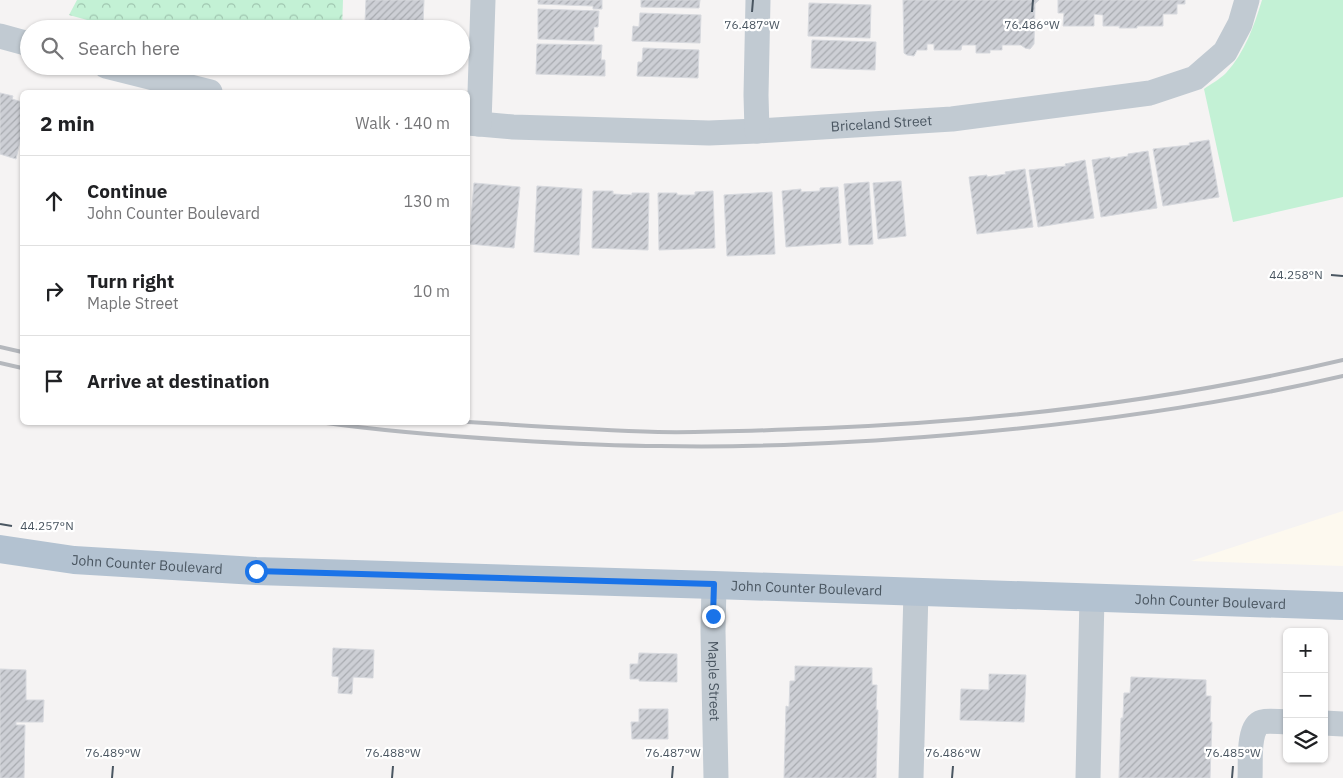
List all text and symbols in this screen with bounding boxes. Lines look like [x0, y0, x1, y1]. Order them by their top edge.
text: 76.487°W [724, 17, 780, 32]
text: 76.486°W [1004, 17, 1060, 32]
search box [20, 20, 470, 75]
icon: search [38, 34, 66, 62]
text: Search here [78, 36, 180, 60]
text: 2 min [40, 109, 95, 137]
street label: Briceland Street [830, 111, 933, 135]
text: Walk · 140 m [355, 113, 450, 133]
text: Continue [87, 179, 167, 203]
icon: ahead [40, 187, 68, 215]
text: 130 m [403, 191, 450, 211]
text: John Counter Boulevard [87, 203, 260, 223]
text: 44.258°N [1269, 267, 1323, 282]
text: Turn right [87, 269, 174, 293]
icon: right [40, 277, 68, 305]
text: 10 m [413, 281, 450, 301]
text: Maple Street [87, 293, 179, 313]
icon: arrive [40, 367, 68, 395]
text: Arrive at destination [87, 369, 270, 393]
text: 44.257°N [20, 518, 74, 533]
street label: John Counter Boulevard [71, 551, 223, 578]
route start [245, 560, 268, 583]
street label: John Counter Boulevard [731, 577, 883, 600]
street label: John Counter Boulevard [1134, 590, 1286, 613]
route end [702, 605, 725, 628]
map controls [1283, 628, 1328, 763]
button: + [1283, 628, 1328, 673]
street label: Maple Street [704, 641, 724, 721]
button: − [1283, 673, 1328, 718]
button: layers [1283, 718, 1328, 763]
text: 76.489°W [85, 745, 141, 760]
text: 76.488°W [365, 745, 421, 760]
text: 76.487°W [645, 745, 701, 760]
text: 76.486°W [925, 745, 981, 760]
text: 76.485°W [1205, 745, 1261, 760]

